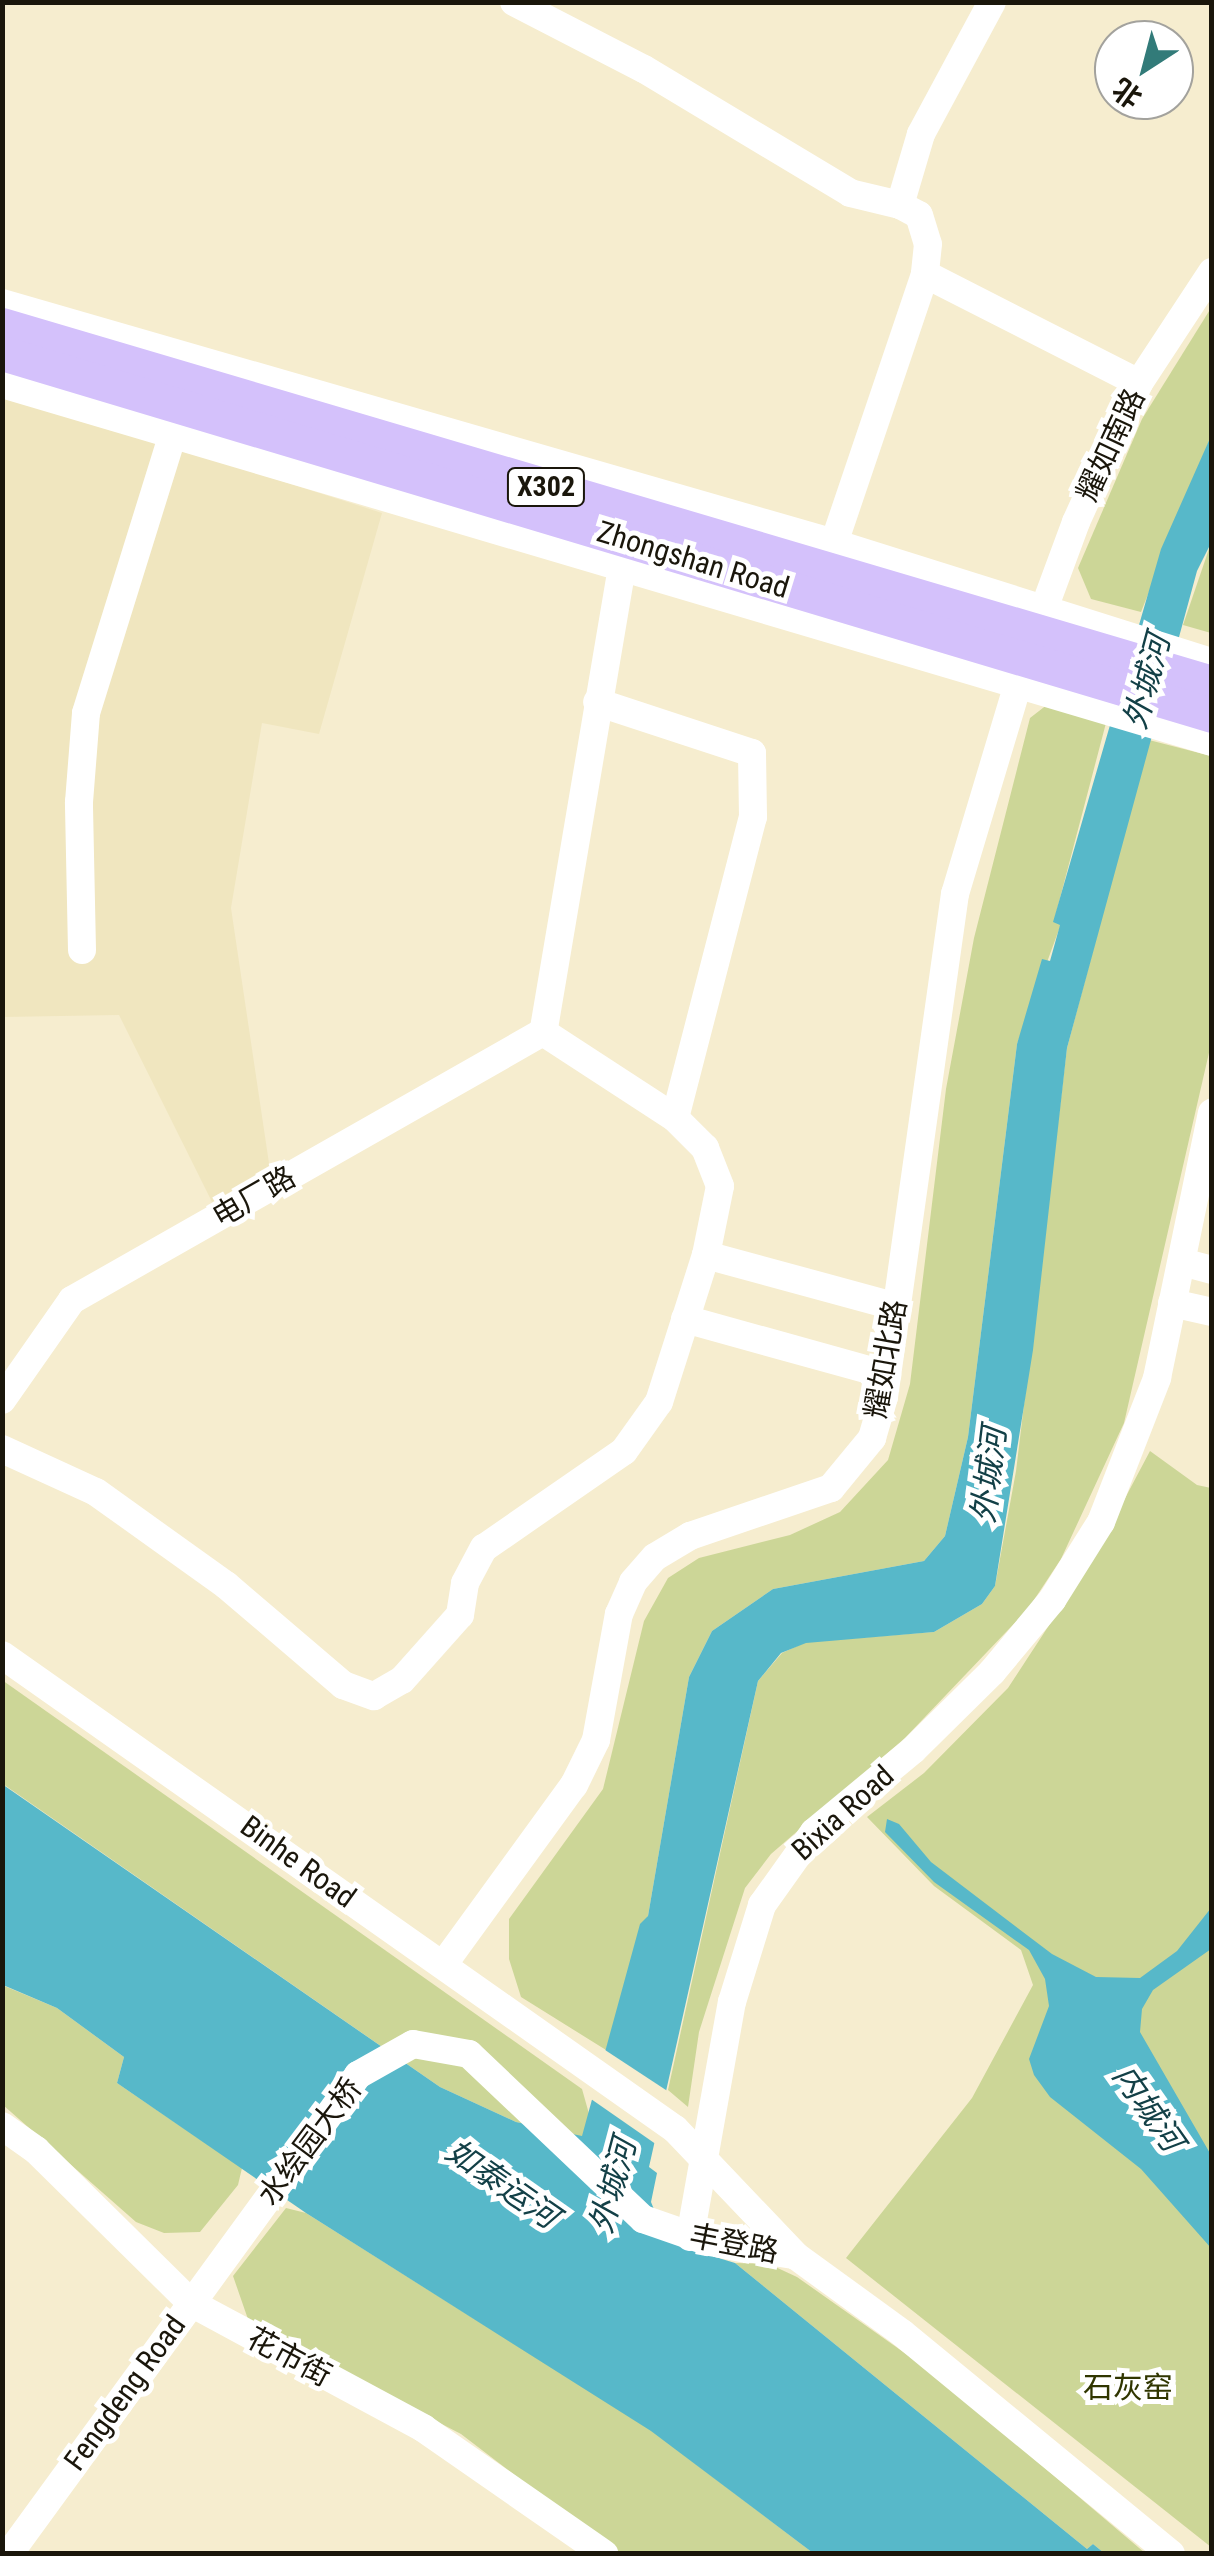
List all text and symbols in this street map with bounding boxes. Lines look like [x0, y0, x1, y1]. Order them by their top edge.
north arrow [1094, 20, 1194, 120]
text: 北 [1106, 71, 1148, 115]
street label: 耀如南路 [1069, 383, 1153, 507]
road number: X302 [506, 464, 586, 510]
street label: Zhongshan Road [593, 514, 793, 606]
water label: 外城河 [1116, 631, 1178, 733]
street label: 电厂路 [206, 1159, 302, 1235]
street label: 耀如北路 [858, 1297, 914, 1421]
water label: 外城河 [964, 1425, 1014, 1525]
street label: Bixia Road [785, 1758, 901, 1868]
street label: Binhe Road [233, 1808, 363, 1916]
water label: 内城河 [1105, 2058, 1191, 2158]
street label: 水绘园大桥 [250, 2071, 370, 2213]
water label: 如泰运河 [439, 2132, 565, 2236]
water label: 外城河 [582, 2135, 644, 2237]
street label: 丰登路 [686, 2218, 782, 2270]
street label: Fengdeng Road [57, 2308, 193, 2478]
street label: 花市街 [241, 2320, 337, 2394]
park label: 石灰窑 [1083, 2370, 1173, 2406]

